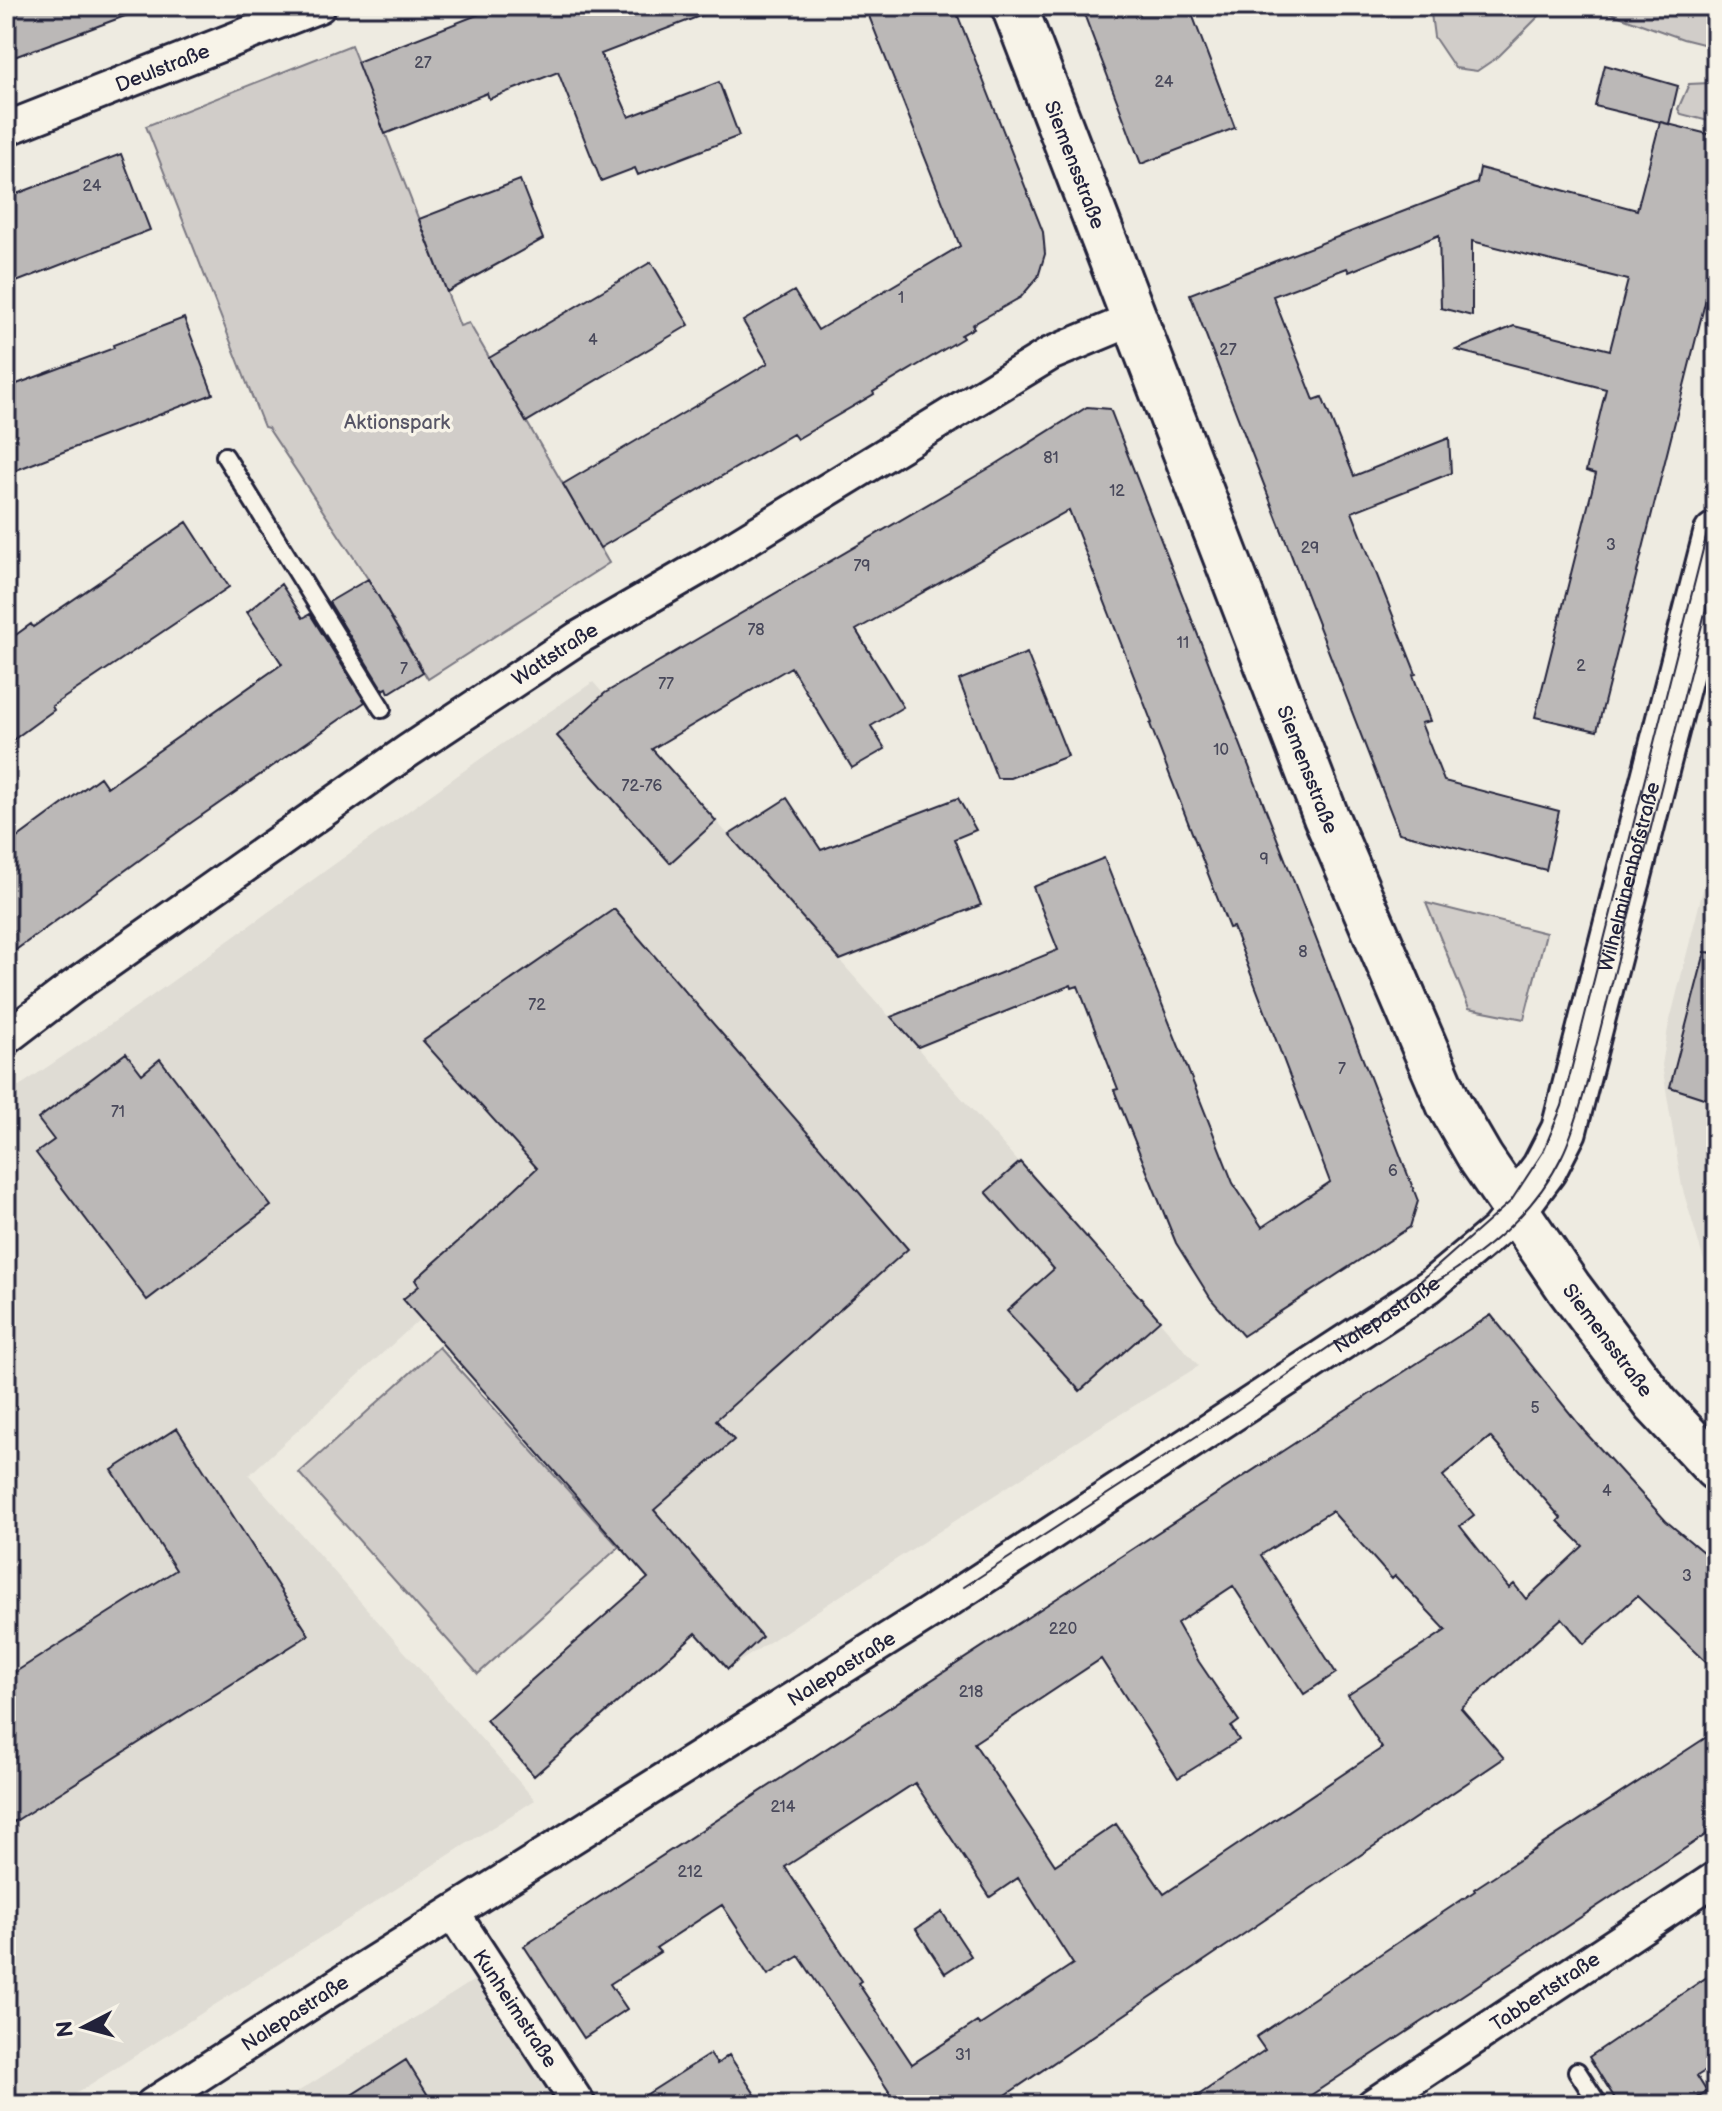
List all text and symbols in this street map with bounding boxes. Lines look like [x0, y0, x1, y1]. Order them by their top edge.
street label: Deulstraße [112, 39, 213, 98]
house number: 27 [414, 54, 432, 73]
house number: 24 [1155, 73, 1174, 92]
street label: Siemensstraße [1039, 97, 1110, 233]
house number: 24 [83, 177, 102, 196]
house number: 1 [898, 289, 904, 308]
house number: 4 [588, 331, 598, 350]
house number: 27 [1219, 341, 1237, 360]
park label: Aktionspark [344, 411, 450, 435]
house number: 81 [1043, 449, 1059, 468]
house number: 12 [1109, 482, 1125, 501]
house number: 3 [1606, 536, 1616, 555]
house number: 29 [1301, 539, 1319, 558]
house number: 79 [853, 557, 871, 576]
street label: Wattstraße [508, 618, 603, 691]
house number: 78 [747, 621, 765, 640]
house number: 11 [1177, 634, 1189, 653]
house number: 2 [1576, 657, 1586, 676]
house number: 7 [400, 660, 408, 679]
house number: 77 [658, 675, 674, 694]
street label: Siemensstraße [1271, 702, 1343, 838]
house number: 10 [1213, 741, 1229, 760]
house number: 72-76 [622, 777, 663, 796]
street label: Wilhelminenhofstraße [1594, 779, 1665, 974]
house number: 9 [1259, 850, 1269, 869]
house number: 8 [1298, 943, 1308, 962]
house number: 72 [528, 996, 546, 1015]
house number: 7 [1338, 1060, 1346, 1079]
house number: 71 [111, 1103, 125, 1122]
house number: 6 [1388, 1162, 1398, 1181]
street label: Nalepastraße [1329, 1271, 1446, 1359]
street label: Siemensstraße [1557, 1279, 1658, 1402]
house number: 5 [1530, 1399, 1540, 1418]
house number: 4 [1602, 1482, 1612, 1501]
house number: 3 [1682, 1567, 1692, 1586]
house number: 220 [1049, 1620, 1077, 1639]
street label: Nalepastraße [783, 1626, 900, 1712]
house number: 218 [959, 1683, 983, 1702]
house number: 214 [770, 1798, 796, 1817]
house number: 212 [678, 1863, 703, 1882]
street label: Kunheimstraße [467, 1945, 562, 2073]
street label: Tabbertstraße [1486, 1947, 1605, 2037]
street label: Nalepastraße [237, 1970, 354, 2057]
north arrow [44, 1987, 124, 2067]
text: N [51, 2019, 80, 2039]
house number: 31 [955, 2046, 971, 2065]

